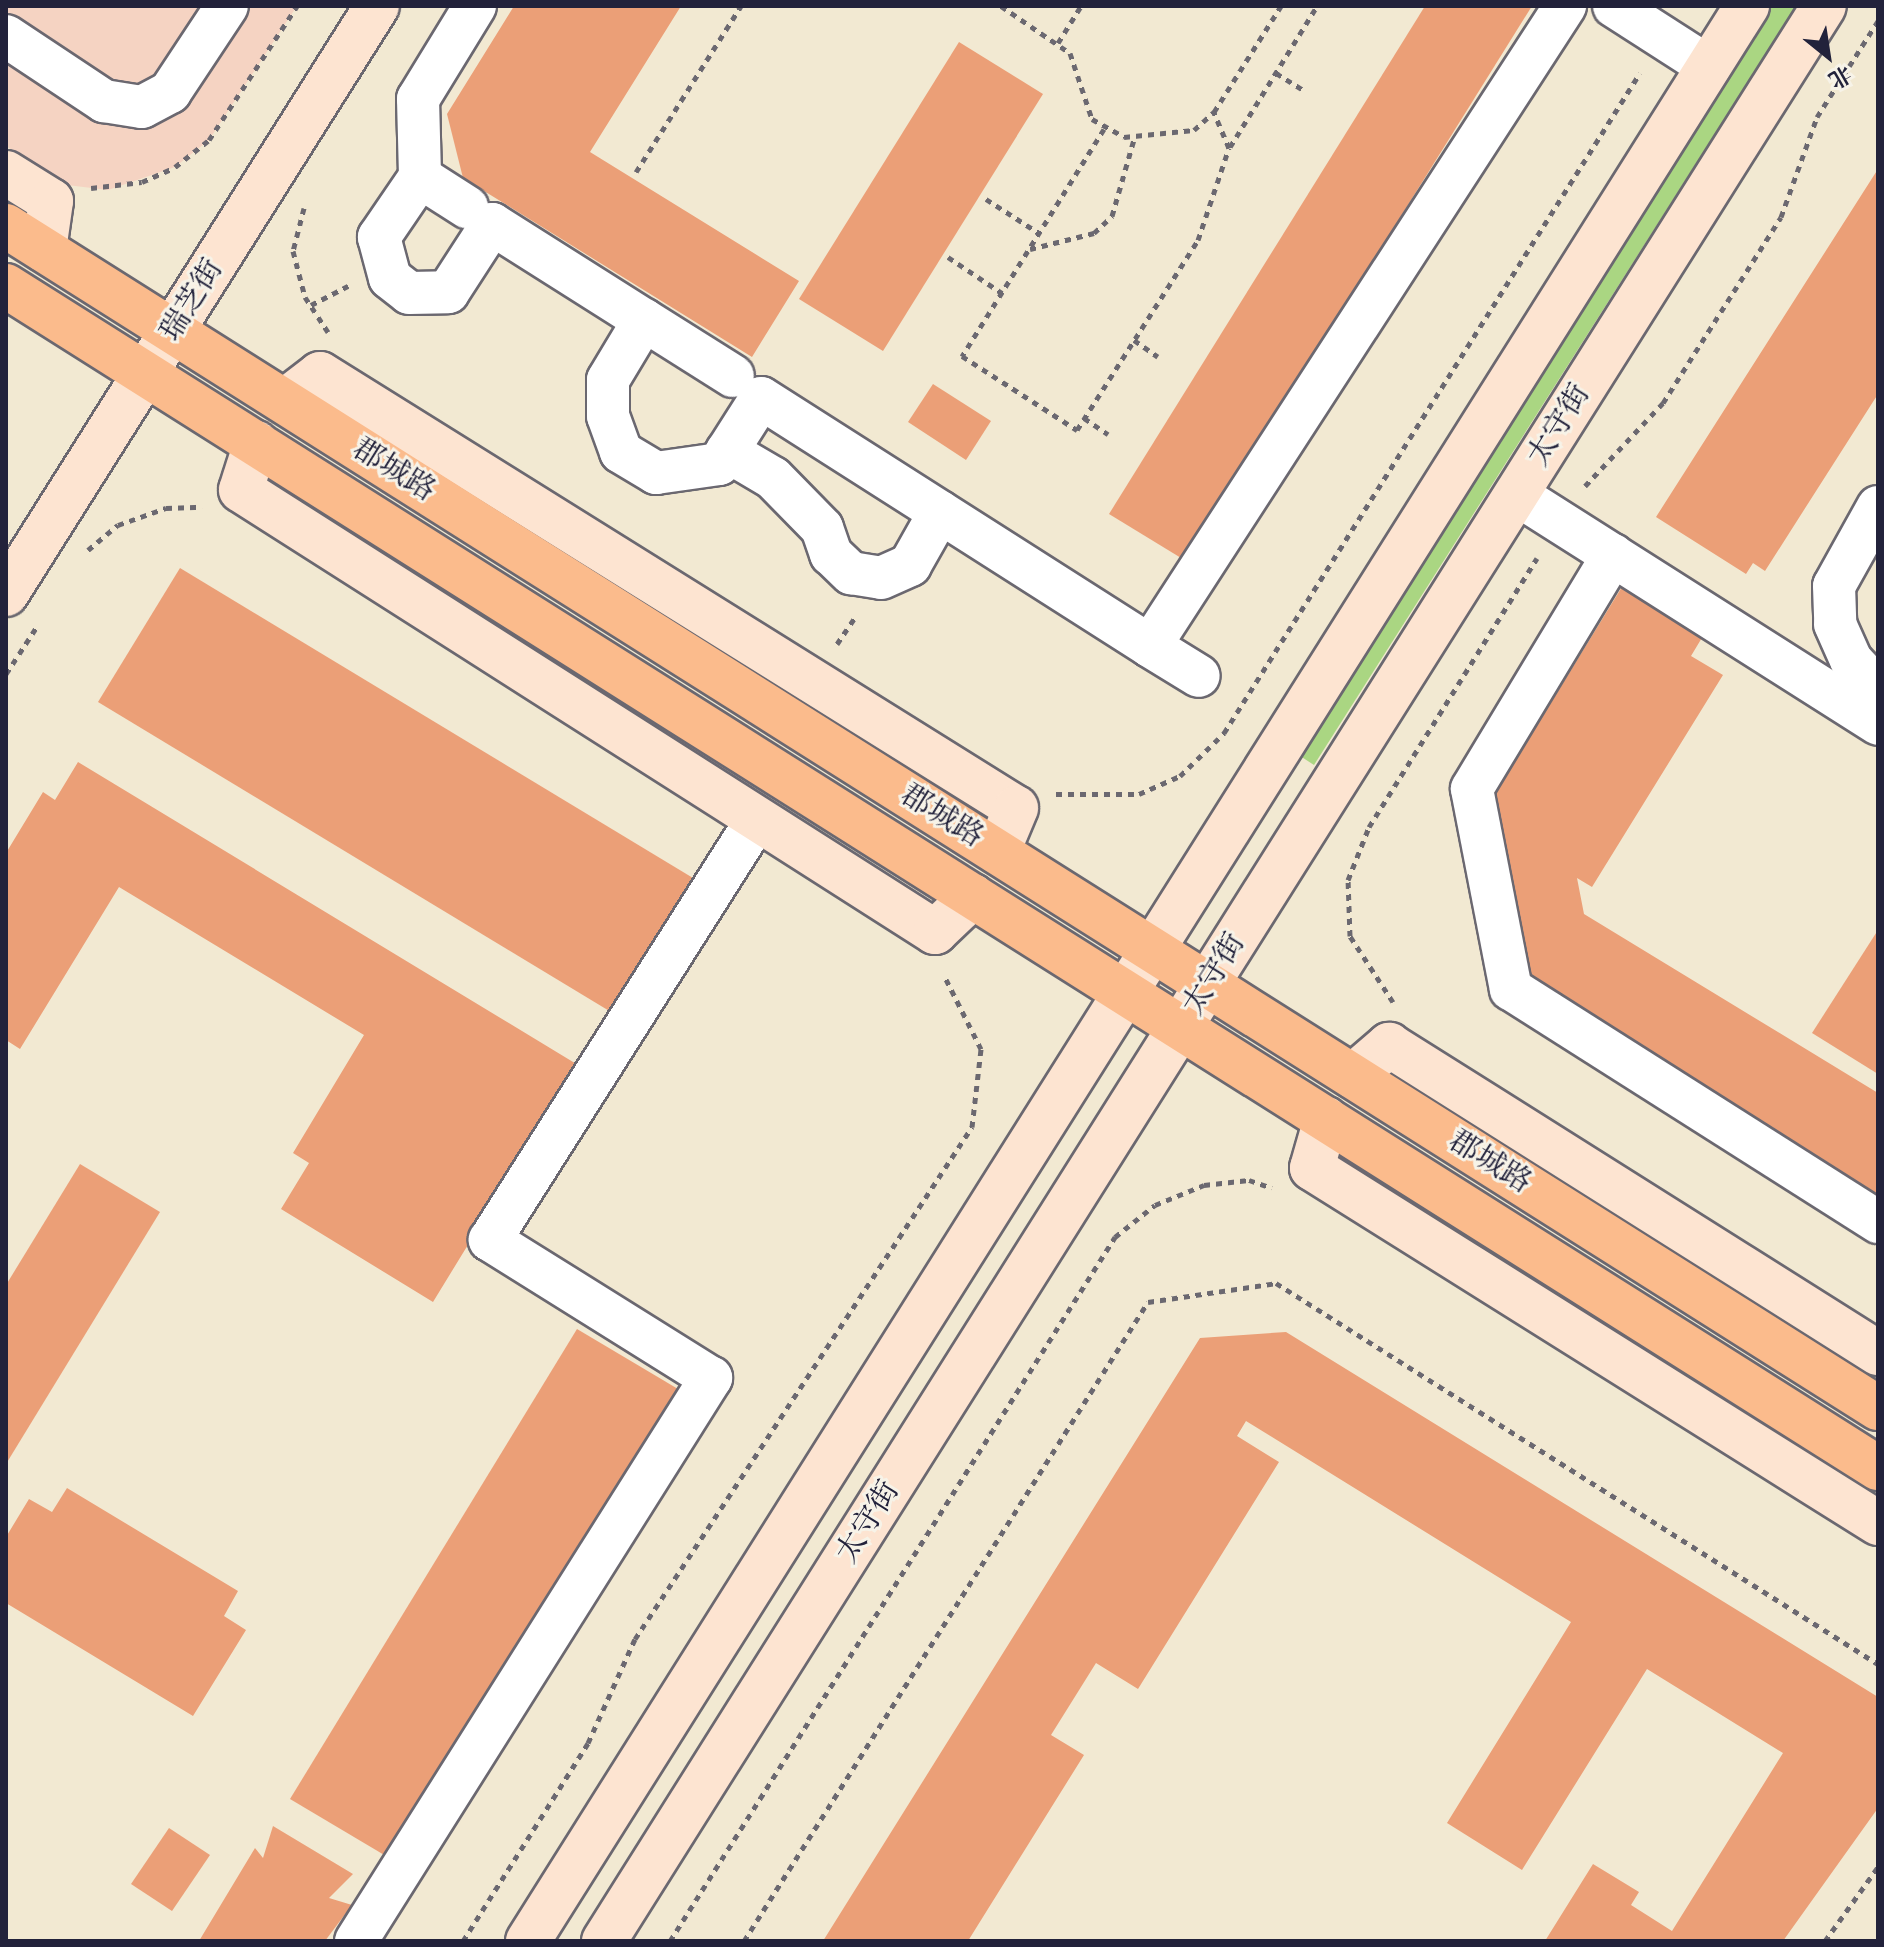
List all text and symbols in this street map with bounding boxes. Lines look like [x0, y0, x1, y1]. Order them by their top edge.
north arrow [1788, 16, 1868, 96]
text: 北 [1824, 60, 1856, 94]
street label: 瑞芝街 [153, 252, 231, 348]
street label: 太守街 [1520, 377, 1598, 473]
street label: 郡城路 [346, 431, 442, 509]
street label: 郡城路 [894, 777, 990, 855]
street label: 太守街 [1175, 926, 1253, 1022]
street label: 郡城路 [1442, 1123, 1538, 1201]
street label: 太守街 [829, 1474, 907, 1570]

